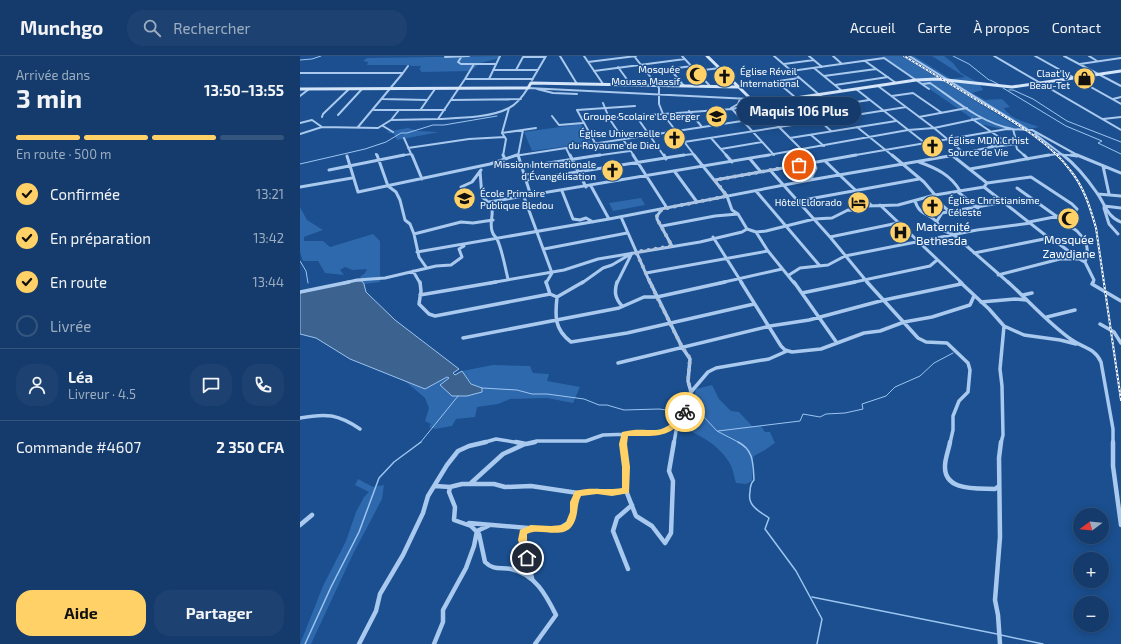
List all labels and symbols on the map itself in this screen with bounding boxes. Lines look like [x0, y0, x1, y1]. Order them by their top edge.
mosque icon: Mosquée Moussa Massif [683, 62, 709, 88]
place label: Mosquée Moussa Massif [611, 63, 680, 87]
church icon: Église Réveil International [711, 64, 737, 90]
place label: Église Réveil International [740, 65, 799, 89]
shop icon: Claat'ly Beau-Tet [1072, 66, 1098, 92]
place label: Claat'ly Beau-Tet [1029, 67, 1071, 91]
callout: Maquis 106 Plus [737, 97, 861, 125]
school or university icon: Groupe Scolaire Le Berger [703, 103, 729, 129]
place label: Groupe Scolaire Le Berger [583, 110, 700, 122]
church icon: Église Universelle du Royaume de Dieu [662, 126, 688, 152]
place label: Église Universelle du Royaume de Dieu [568, 127, 660, 151]
church icon: Église MDN Crhist Source de Vie [919, 133, 945, 159]
place label: Église MDN Crhist Source de Vie [948, 134, 1029, 158]
pin [782, 148, 816, 182]
church icon: Mission Internationale d'Évangélisation [599, 157, 625, 183]
place label: Mission Internationale d'Évangélisation [494, 158, 596, 182]
school or university icon: École Primaire Publique Bledou [451, 186, 477, 212]
place label: École Primaire Publique Bledou [480, 187, 553, 211]
hotel icon: Hôtel Eldorado [845, 189, 871, 215]
church icon: Église Christianisme Céleste [920, 193, 946, 219]
place label: Église Christianisme Céleste [948, 194, 1040, 218]
place label: Hôtel Eldorado [775, 196, 842, 208]
mosque icon: Mosquée Zawdjane [1056, 205, 1082, 231]
place label: Maternité Bethesda [916, 219, 970, 247]
hospital icon: Maternité Bethesda [887, 220, 913, 246]
place label: Mosquée Zawdjane [1042, 232, 1096, 261]
courier [665, 392, 705, 432]
north arrow [1073, 508, 1109, 544]
pin [510, 541, 544, 575]

